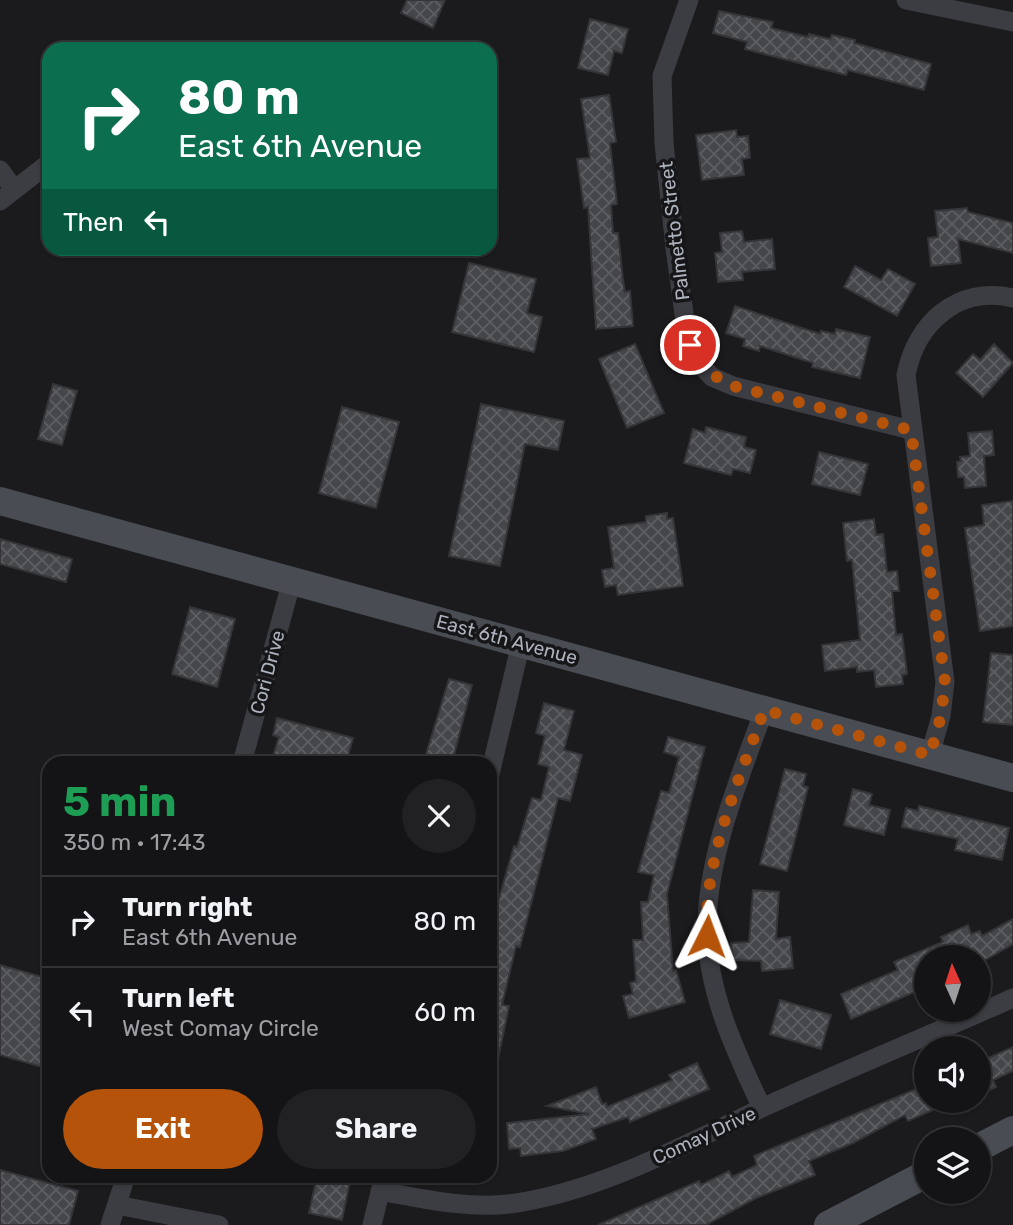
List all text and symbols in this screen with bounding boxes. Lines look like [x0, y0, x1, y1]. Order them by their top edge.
text: 80 m [178, 68, 300, 126]
icon: right [63, 70, 154, 161]
text: East 6th Avenue [178, 127, 422, 165]
street label: Palmetto Street [654, 160, 694, 302]
icon: left [138, 203, 176, 241]
text: Then [63, 207, 124, 238]
pin [660, 315, 720, 375]
icon: arrive [671, 326, 709, 364]
street label: East 6th Avenue [434, 610, 580, 669]
street label: Cori Drive [245, 628, 290, 717]
text: 5 min [63, 777, 177, 827]
button: close [402, 779, 476, 853]
text: 350 m · 17:43 [63, 828, 206, 856]
text: Turn right [122, 892, 252, 923]
position arrow [670, 899, 744, 973]
icon: right [63, 903, 101, 941]
text: 80 m [413, 906, 476, 937]
text: East 6th Avenue [122, 923, 297, 951]
north arrow [914, 945, 990, 1022]
map controls [914, 945, 991, 1204]
text: Turn left [122, 983, 234, 1014]
icon: left [63, 994, 101, 1032]
text: 60 m [414, 997, 476, 1028]
text: West Comay Circle [122, 1014, 319, 1042]
button: sound [914, 1036, 991, 1113]
button: Exit [63, 1089, 263, 1169]
button: Share [277, 1089, 476, 1169]
street label: Comay Drive [649, 1102, 759, 1169]
button: layers [914, 1127, 991, 1204]

